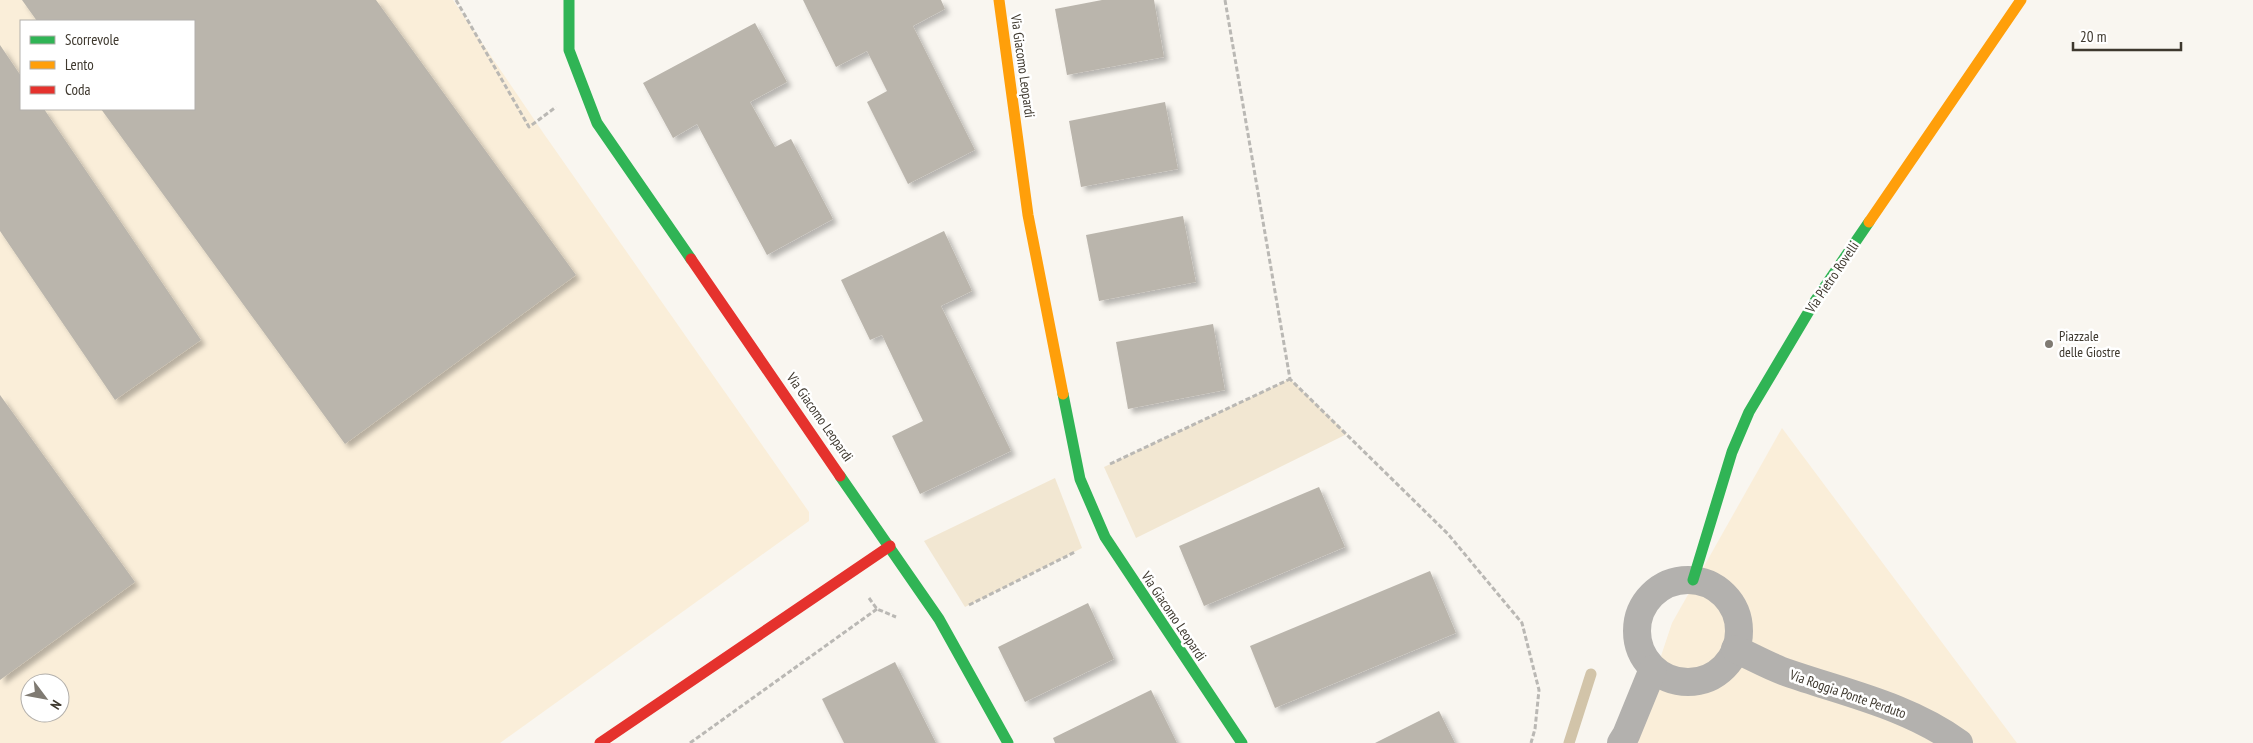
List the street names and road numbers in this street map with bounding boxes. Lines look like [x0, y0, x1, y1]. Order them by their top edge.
street label: Via Giacomo Leopardi [1007, 12, 1039, 119]
street label: Via Pietro Rovelli [1801, 238, 1863, 317]
street label: Via Giacomo Leopardi [782, 368, 857, 465]
street label: Via Giacomo Leopardi [1137, 567, 1211, 664]
street label: Via Roggia Ponte Perduto [1786, 665, 1909, 722]

